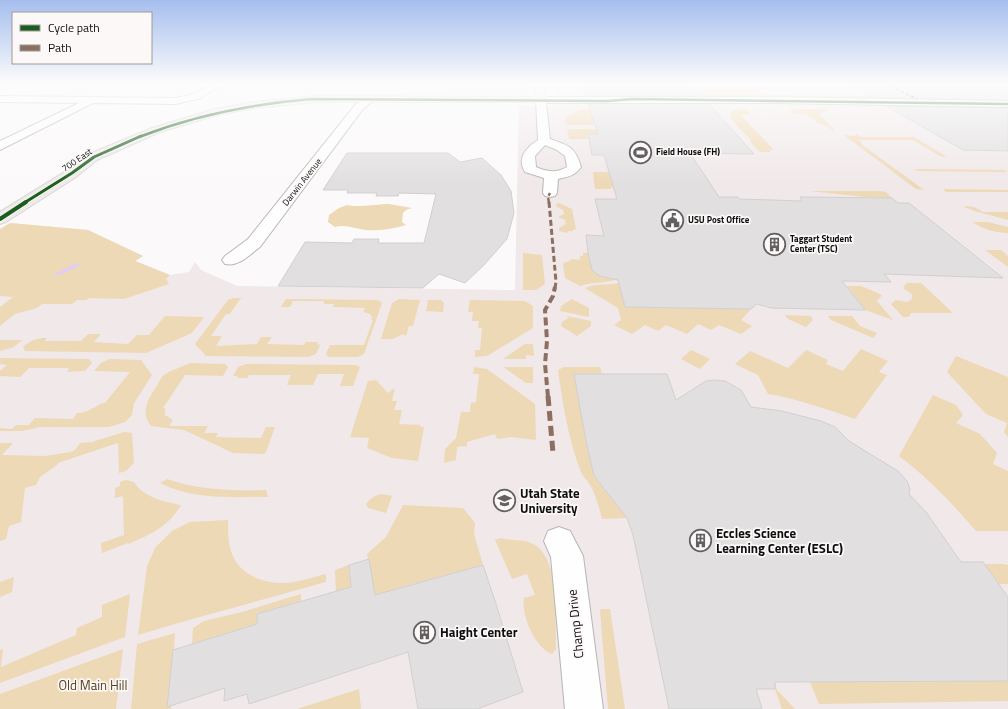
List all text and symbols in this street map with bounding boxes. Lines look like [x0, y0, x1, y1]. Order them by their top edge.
legend [12, 12, 152, 64]
text: Cycle path [48, 18, 100, 37]
text: Path [48, 38, 72, 57]
sports icon: Field House (FH) [627, 139, 653, 165]
street label: 700 East [59, 144, 95, 174]
place label: Field House (FH) [656, 145, 720, 158]
street label: Darwin Avenue [279, 155, 325, 208]
public building icon: USU Post Office [660, 207, 686, 233]
place label: USU Post Office [688, 213, 750, 226]
building icon: Taggart Student Center (TSC) [761, 231, 787, 257]
place label: Taggart Student Center (TSC) [790, 232, 853, 255]
place label: Utah State University [520, 483, 580, 518]
school or university icon: Utah State University [491, 487, 517, 513]
place label: Eccles Science Learning Center (ESLC) [716, 523, 843, 558]
building icon: Eccles Science Learning Center (ESLC) [688, 527, 714, 553]
street label: Champ Drive [561, 588, 589, 660]
building icon: Haight Center [412, 619, 438, 645]
place label: Haight Center [440, 622, 518, 642]
park label: Old Main Hill [58, 675, 128, 695]

